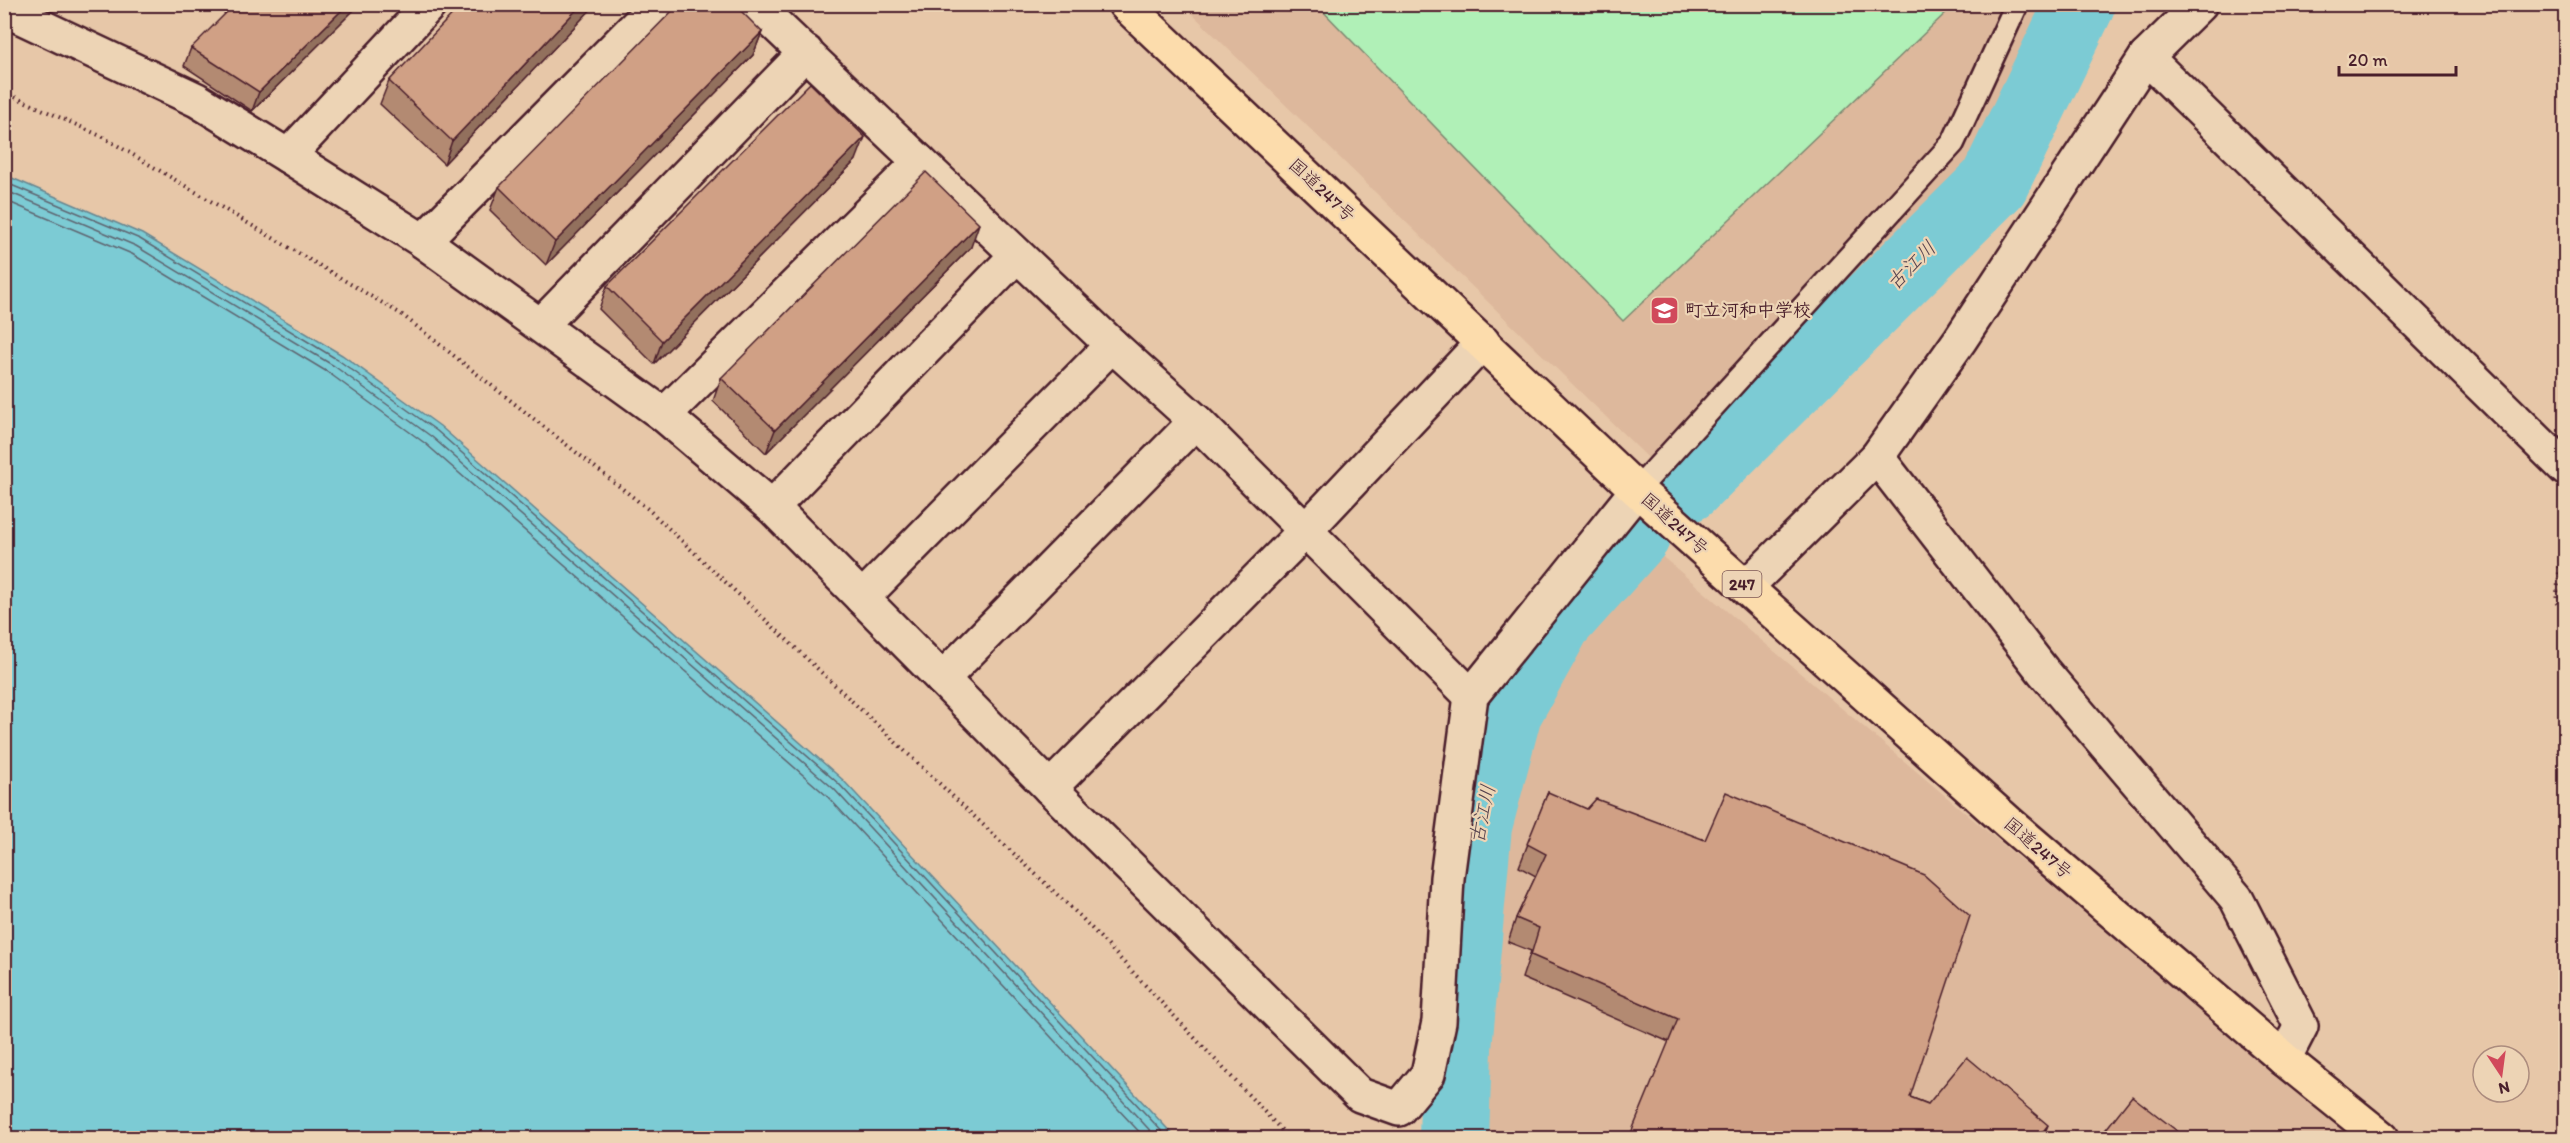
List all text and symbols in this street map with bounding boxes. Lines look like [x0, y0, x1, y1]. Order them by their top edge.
scale bar [2339, 39, 2456, 77]
text: 20 m [2348, 49, 2388, 71]
street label: 国道247号 [1284, 154, 1360, 226]
water label: 古江川 [1881, 235, 1941, 295]
school or university icon: 町立河和中学校 [1648, 294, 1680, 326]
place label: 町立河和中学校 [1685, 299, 1811, 321]
street label: 国道247号 [1637, 488, 1713, 560]
road number: 247 [1722, 571, 1762, 597]
water label: 古江川 [1464, 782, 1500, 846]
street label: 国道247号 [1999, 812, 2077, 884]
north arrow [2471, 1044, 2531, 1104]
text: N [2497, 1078, 2512, 1099]

